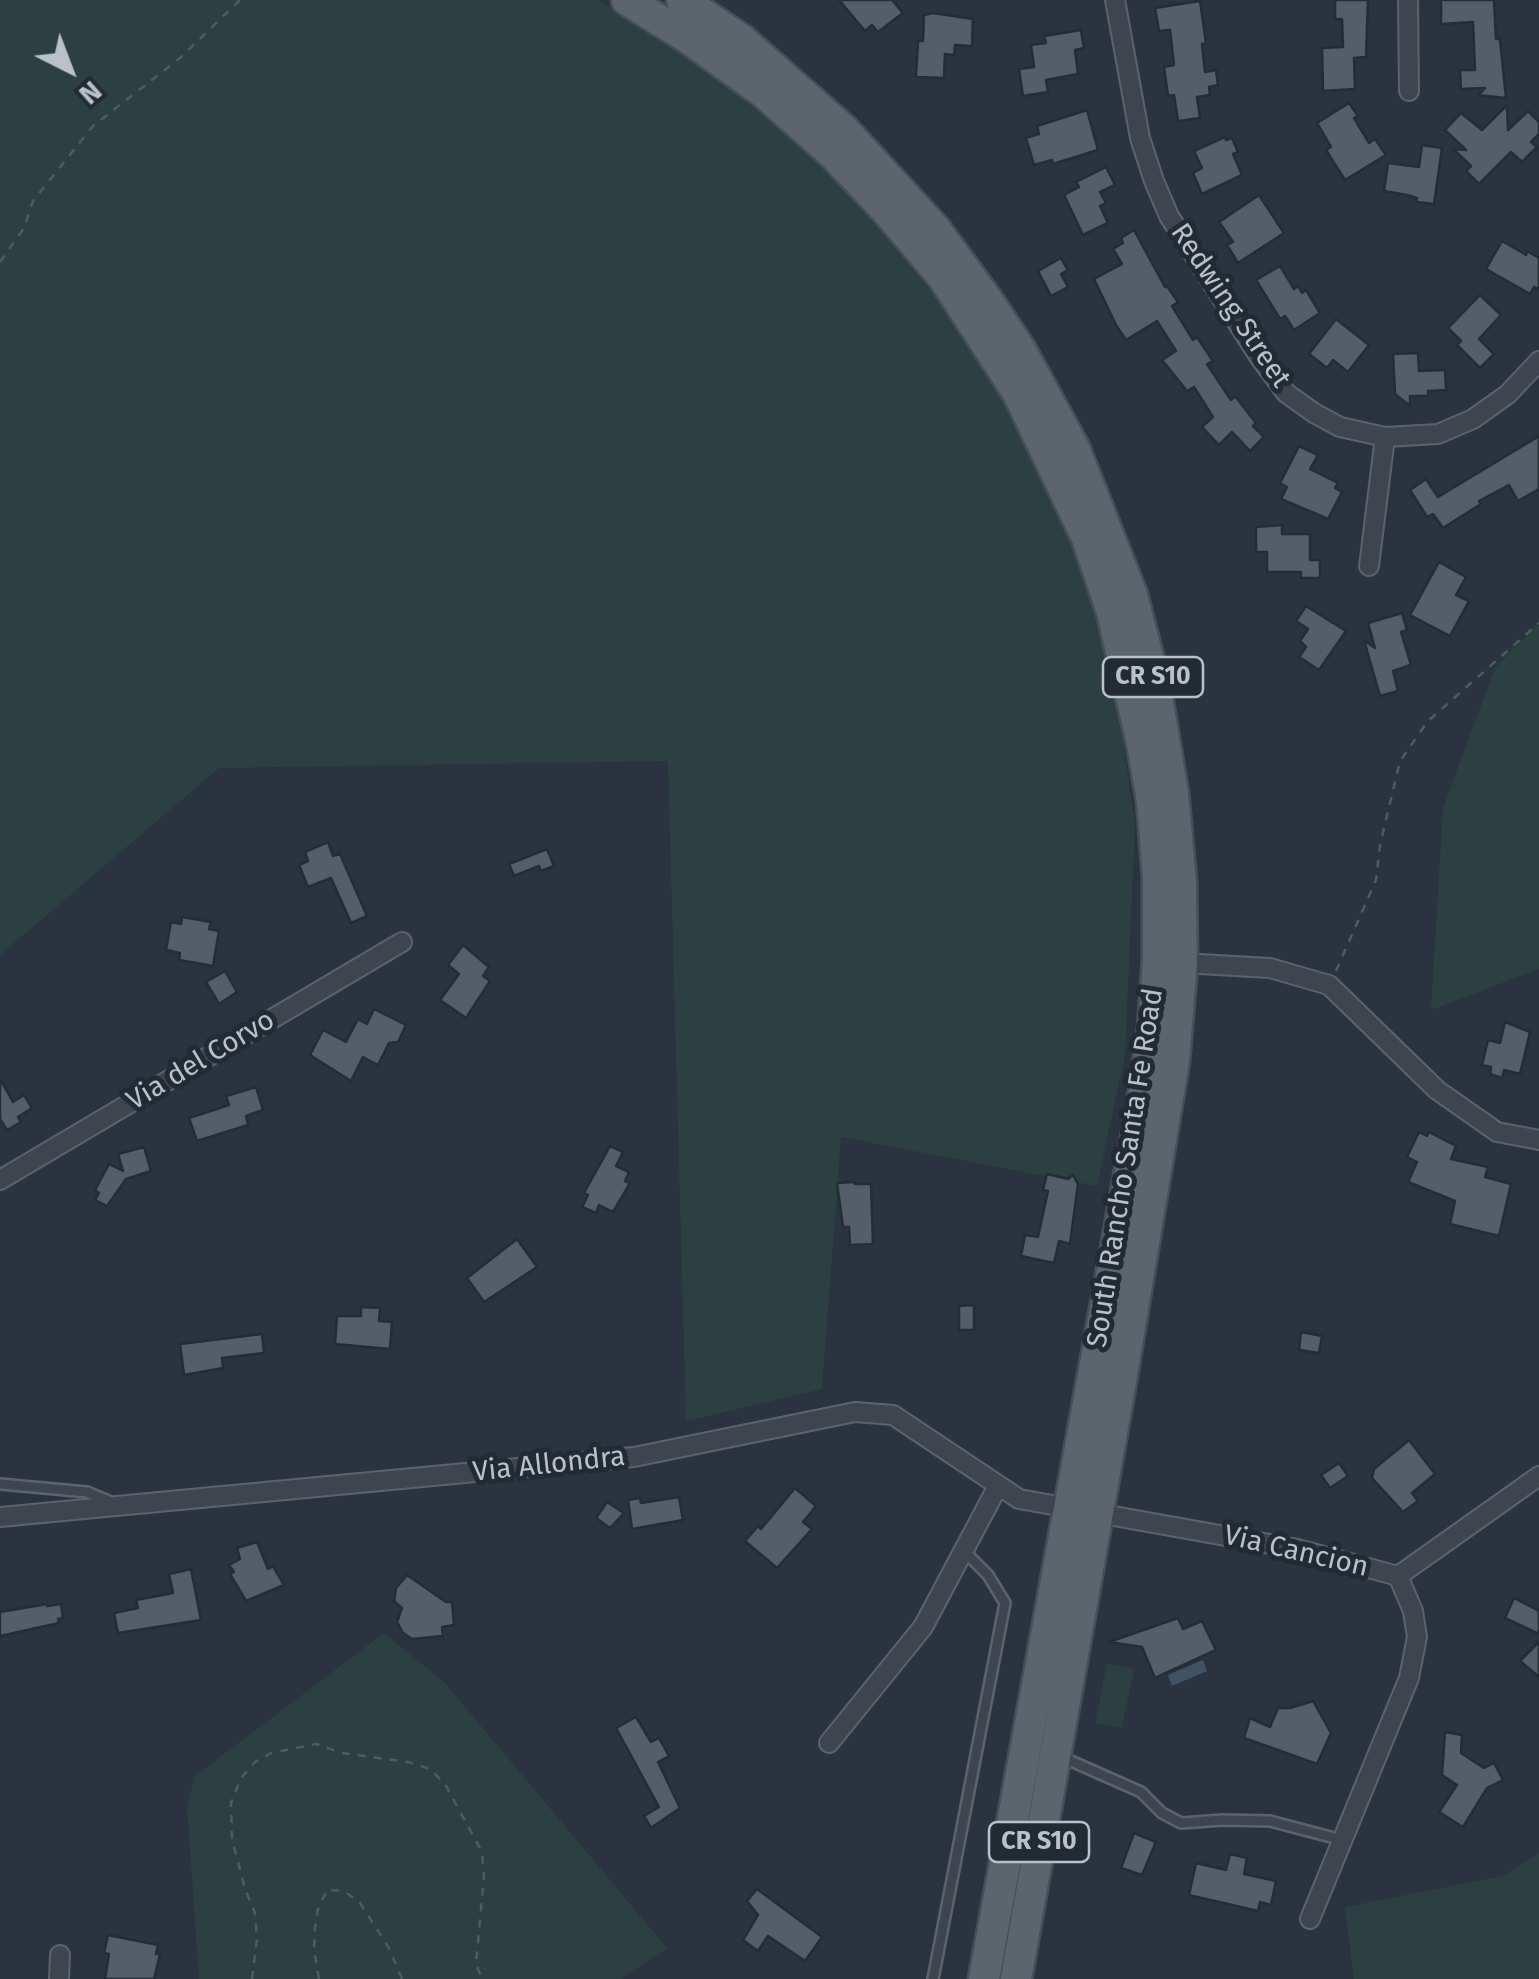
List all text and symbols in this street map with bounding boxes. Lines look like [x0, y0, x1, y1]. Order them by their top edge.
north arrow [20, 20, 120, 120]
text: N [72, 74, 108, 111]
street label: Redwing Street [1163, 217, 1297, 395]
road number: CR S10 [1103, 657, 1203, 697]
street label: South Rancho Santa Fe Road [1081, 986, 1171, 1350]
street label: Via del Corvo [121, 1004, 281, 1118]
street label: Via Allondra [471, 1440, 627, 1490]
street label: Via Cancion [1221, 1519, 1371, 1585]
road number: CR S10 [989, 1822, 1089, 1862]

